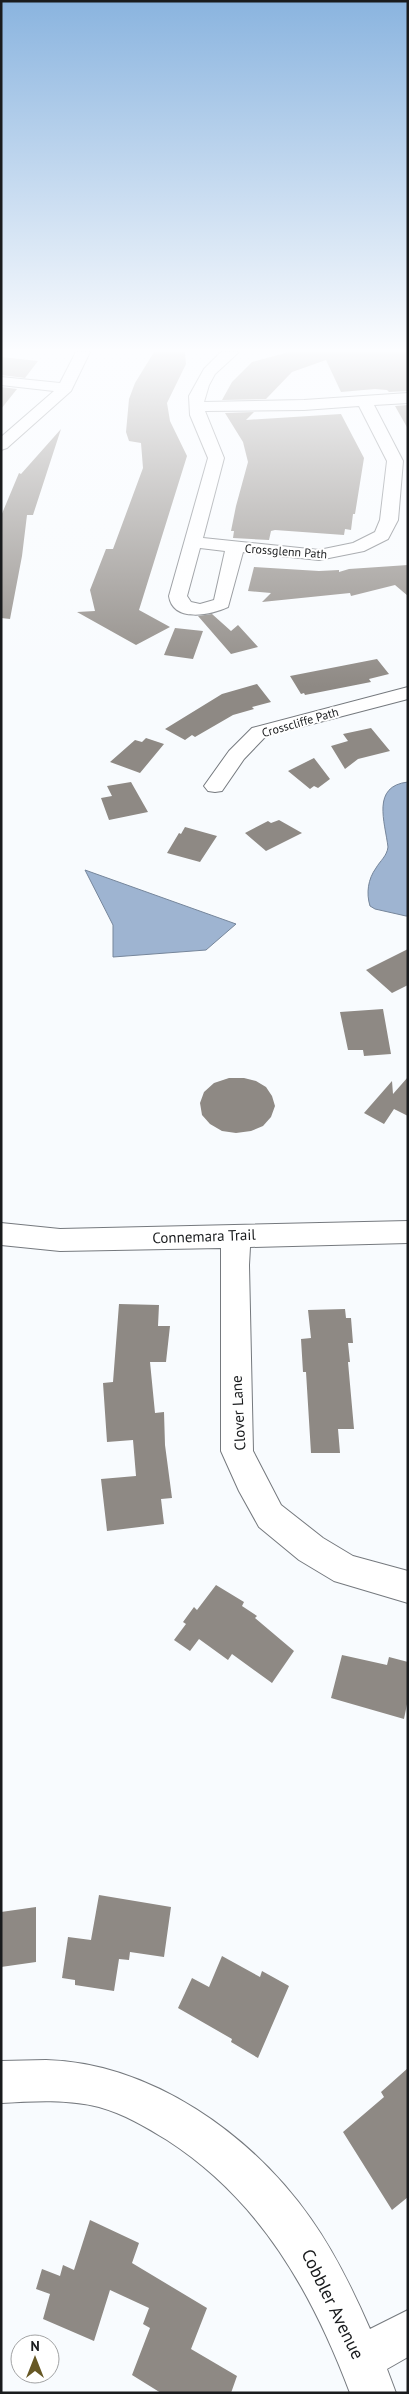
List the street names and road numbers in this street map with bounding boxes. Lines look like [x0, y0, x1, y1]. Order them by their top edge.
street label: Crossglenn Path [244, 541, 328, 561]
street label: Crosscliffe Path [260, 704, 340, 740]
street label: Connemara Trail [152, 1225, 257, 1247]
street label: Clover Lane [227, 1375, 249, 1451]
street label: Cobbler Avenue [296, 2245, 370, 2363]

